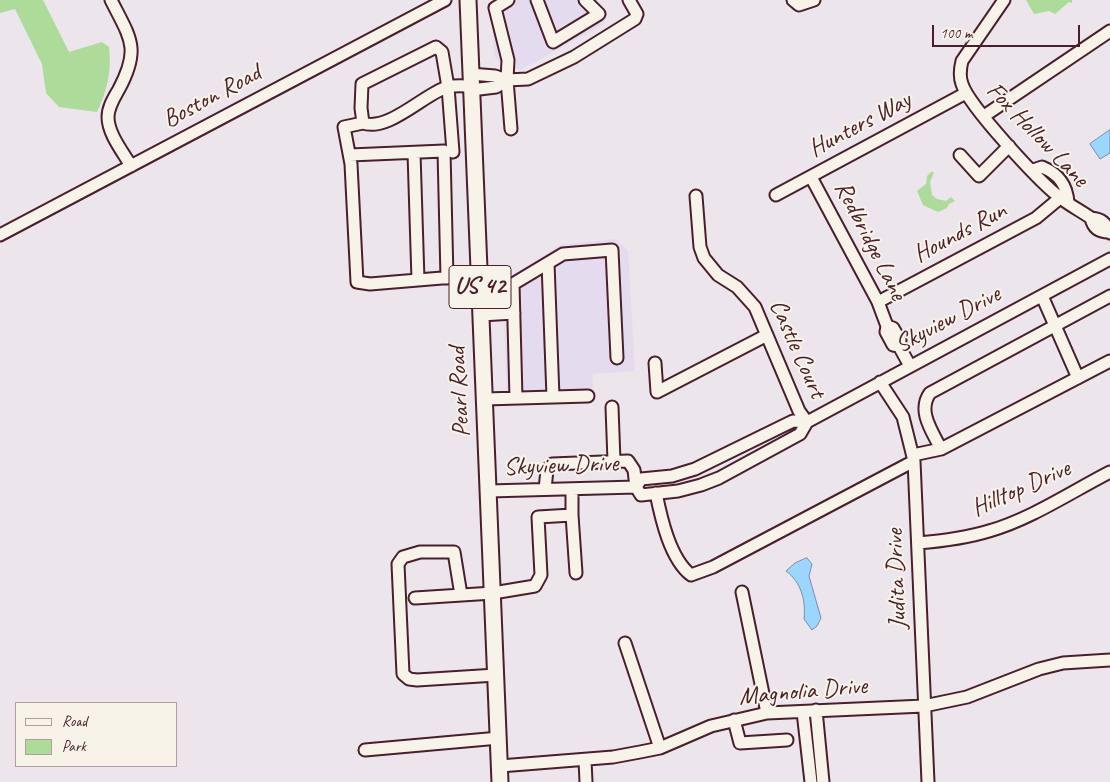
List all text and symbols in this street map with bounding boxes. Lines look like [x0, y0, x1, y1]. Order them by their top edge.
scale bar [935, 15, 1082, 47]
text: 100 m [940, 24, 972, 43]
street label: Boston Road [158, 59, 266, 135]
street label: Fox Hollow Lane [980, 76, 1094, 194]
street label: Hunters Way [804, 86, 916, 164]
street label: Redbridge Lane [827, 176, 913, 306]
street label: Hounds Run [908, 196, 1012, 270]
road number: US 42 [449, 266, 511, 308]
street label: Skyview Drive [890, 280, 1006, 360]
street label: Castle Court [762, 295, 832, 403]
street label: Pearl Road [443, 346, 477, 438]
street label: Skyview Drive [503, 449, 619, 483]
street label: Hilltop Drive [967, 454, 1075, 524]
street label: Judita Drive [880, 528, 914, 630]
street label: Magnolia Drive [738, 671, 868, 713]
legend [15, 702, 178, 767]
text: Road [62, 712, 87, 731]
text: Park [62, 737, 86, 756]

